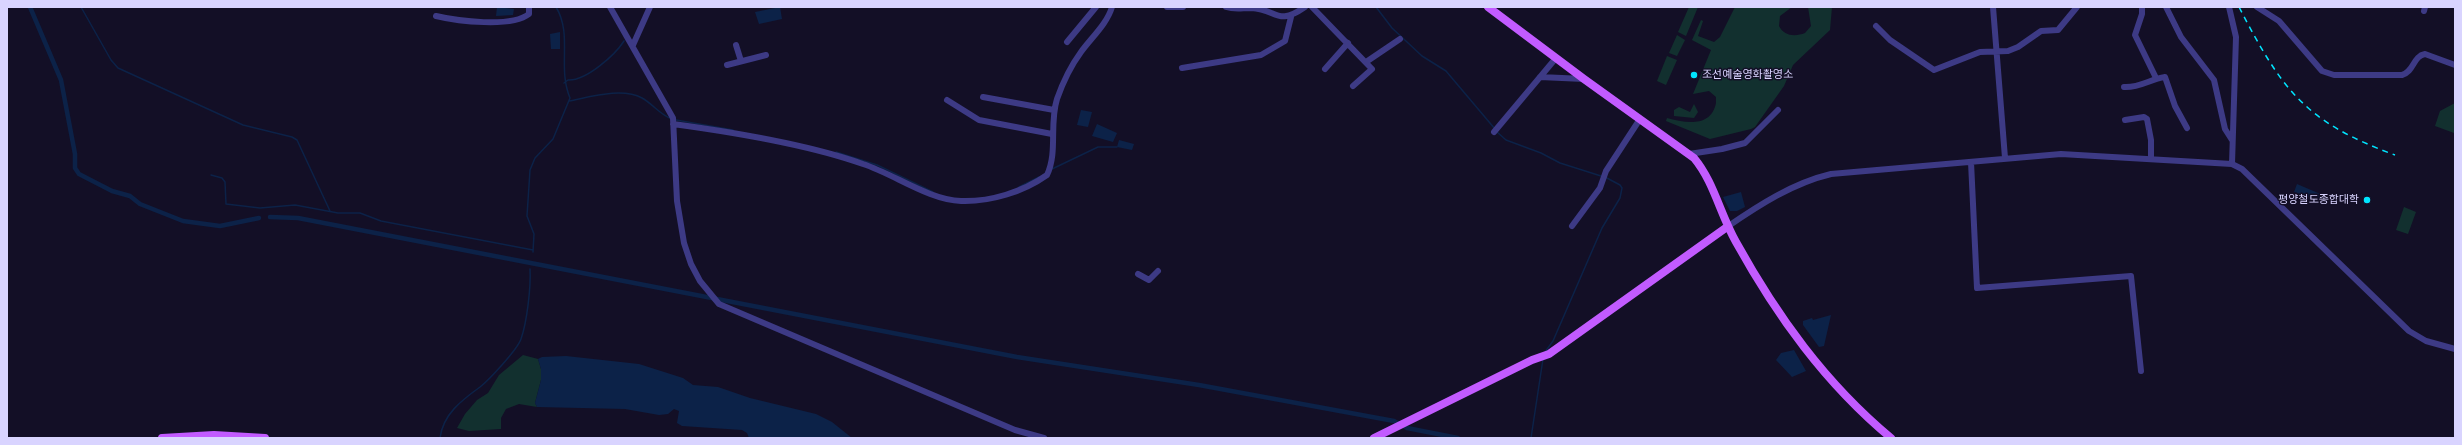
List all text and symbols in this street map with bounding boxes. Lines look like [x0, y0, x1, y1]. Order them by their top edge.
place label: 조선예술영화촬영소 [1702, 68, 1793, 82]
marker: 조선예술영화촬영소 [1689, 70, 1699, 80]
place label: 평양철도종합대학 [2278, 193, 2359, 207]
marker: 평양철도종합대학 [2362, 195, 2372, 205]

